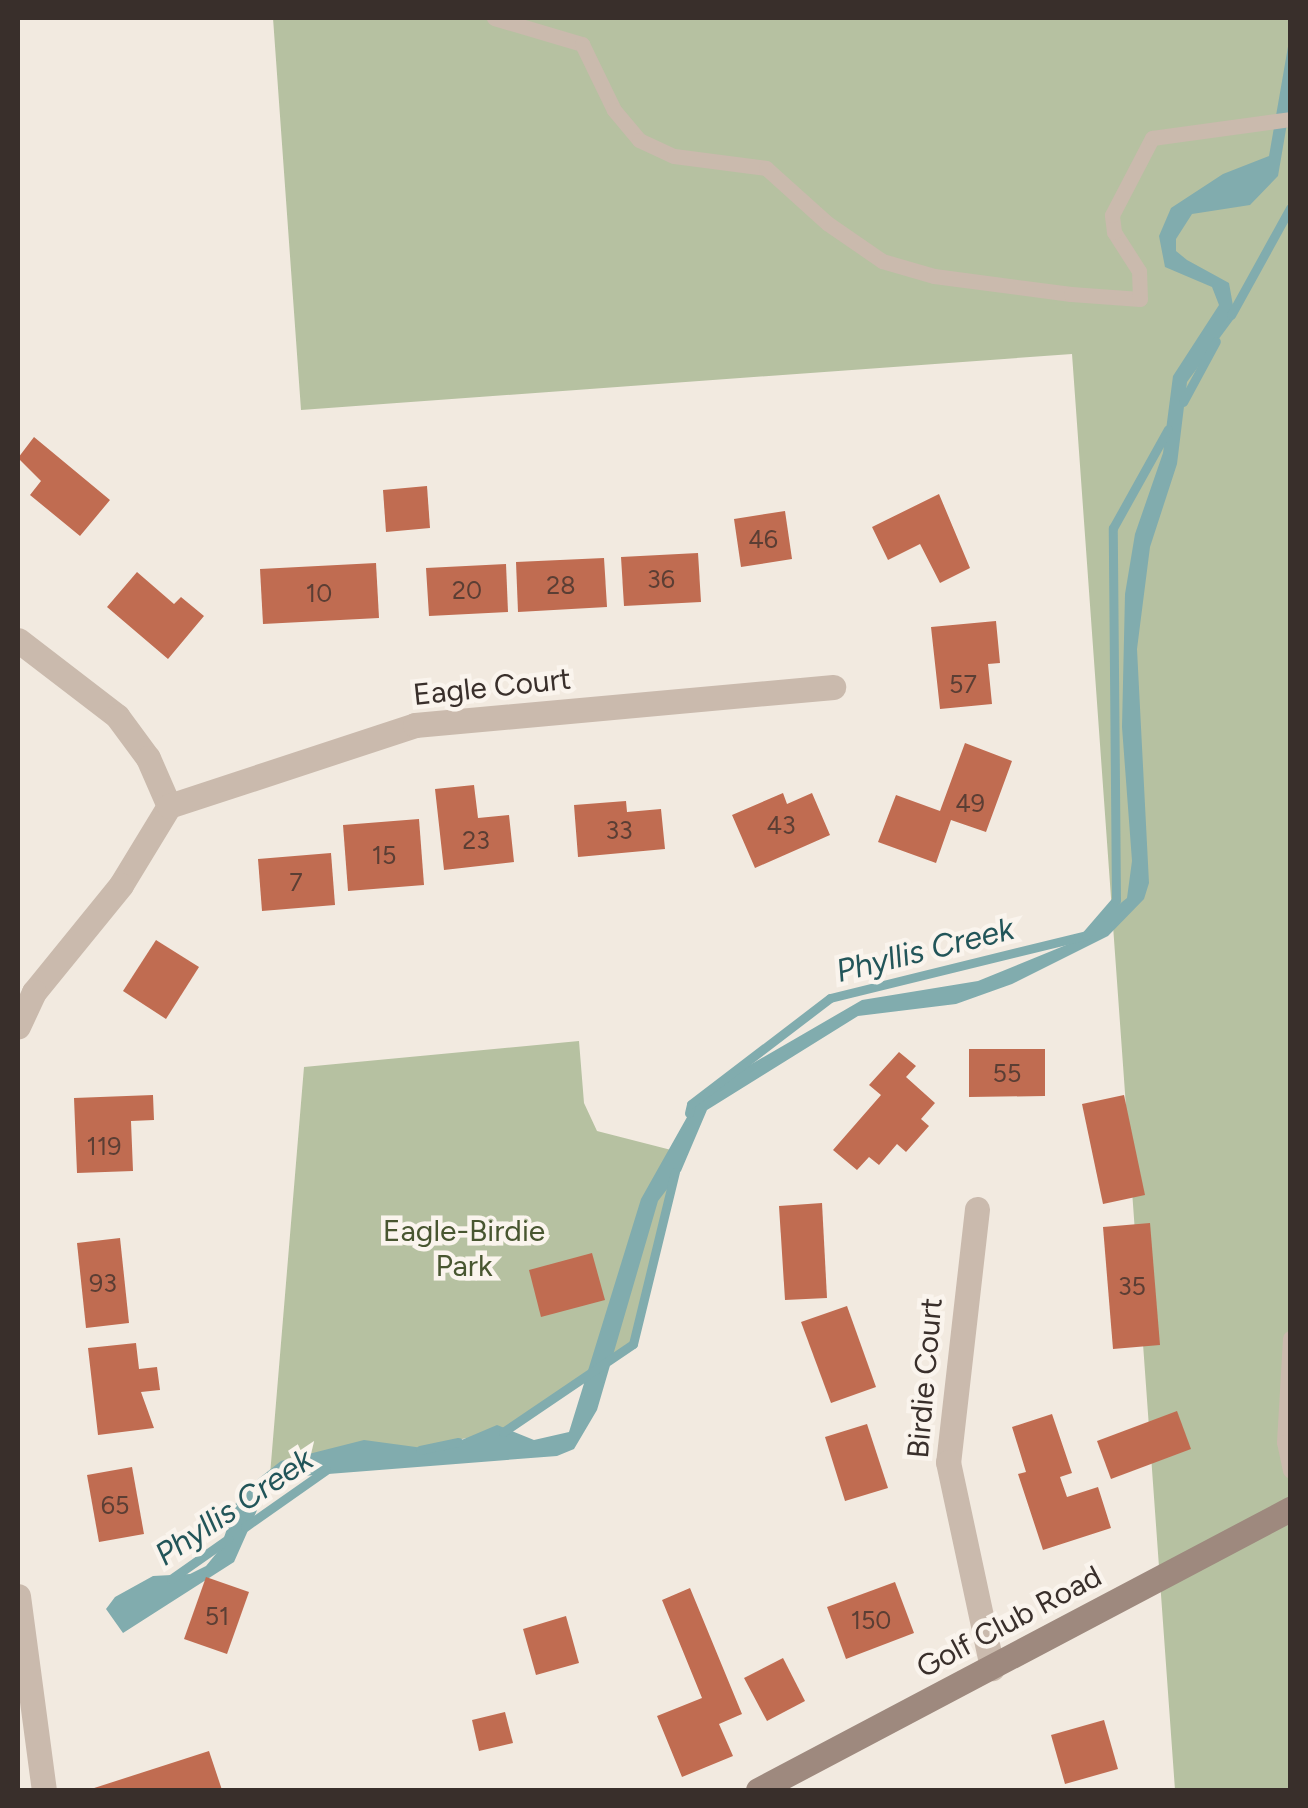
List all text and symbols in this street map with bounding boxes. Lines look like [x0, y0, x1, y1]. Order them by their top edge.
house number: 46 [748, 524, 778, 554]
house number: 36 [647, 564, 675, 594]
house number: 28 [546, 570, 576, 600]
house number: 20 [452, 575, 482, 605]
house number: 10 [306, 578, 332, 608]
street label: Eagle Court [411, 661, 573, 713]
house number: 57 [949, 669, 977, 699]
house number: 49 [955, 788, 985, 818]
house number: 43 [766, 810, 796, 840]
house number: 33 [605, 815, 633, 845]
house number: 23 [462, 825, 490, 855]
house number: 15 [372, 840, 396, 870]
house number: 7 [289, 867, 303, 897]
water label: Phyllis Creek [832, 909, 1018, 991]
house number: 55 [993, 1058, 1021, 1088]
house number: 119 [87, 1131, 121, 1161]
park label: Eagle-Birdie Park [383, 1213, 545, 1284]
house number: 93 [89, 1268, 117, 1298]
house number: 35 [1118, 1271, 1146, 1301]
street label: Birdie Court [900, 1296, 950, 1460]
water label: Phyllis Creek [148, 1440, 320, 1574]
house number: 65 [101, 1490, 129, 1520]
street label: Golf Club Road [910, 1558, 1108, 1686]
house number: 51 [205, 1601, 229, 1631]
house number: 150 [851, 1605, 891, 1635]

